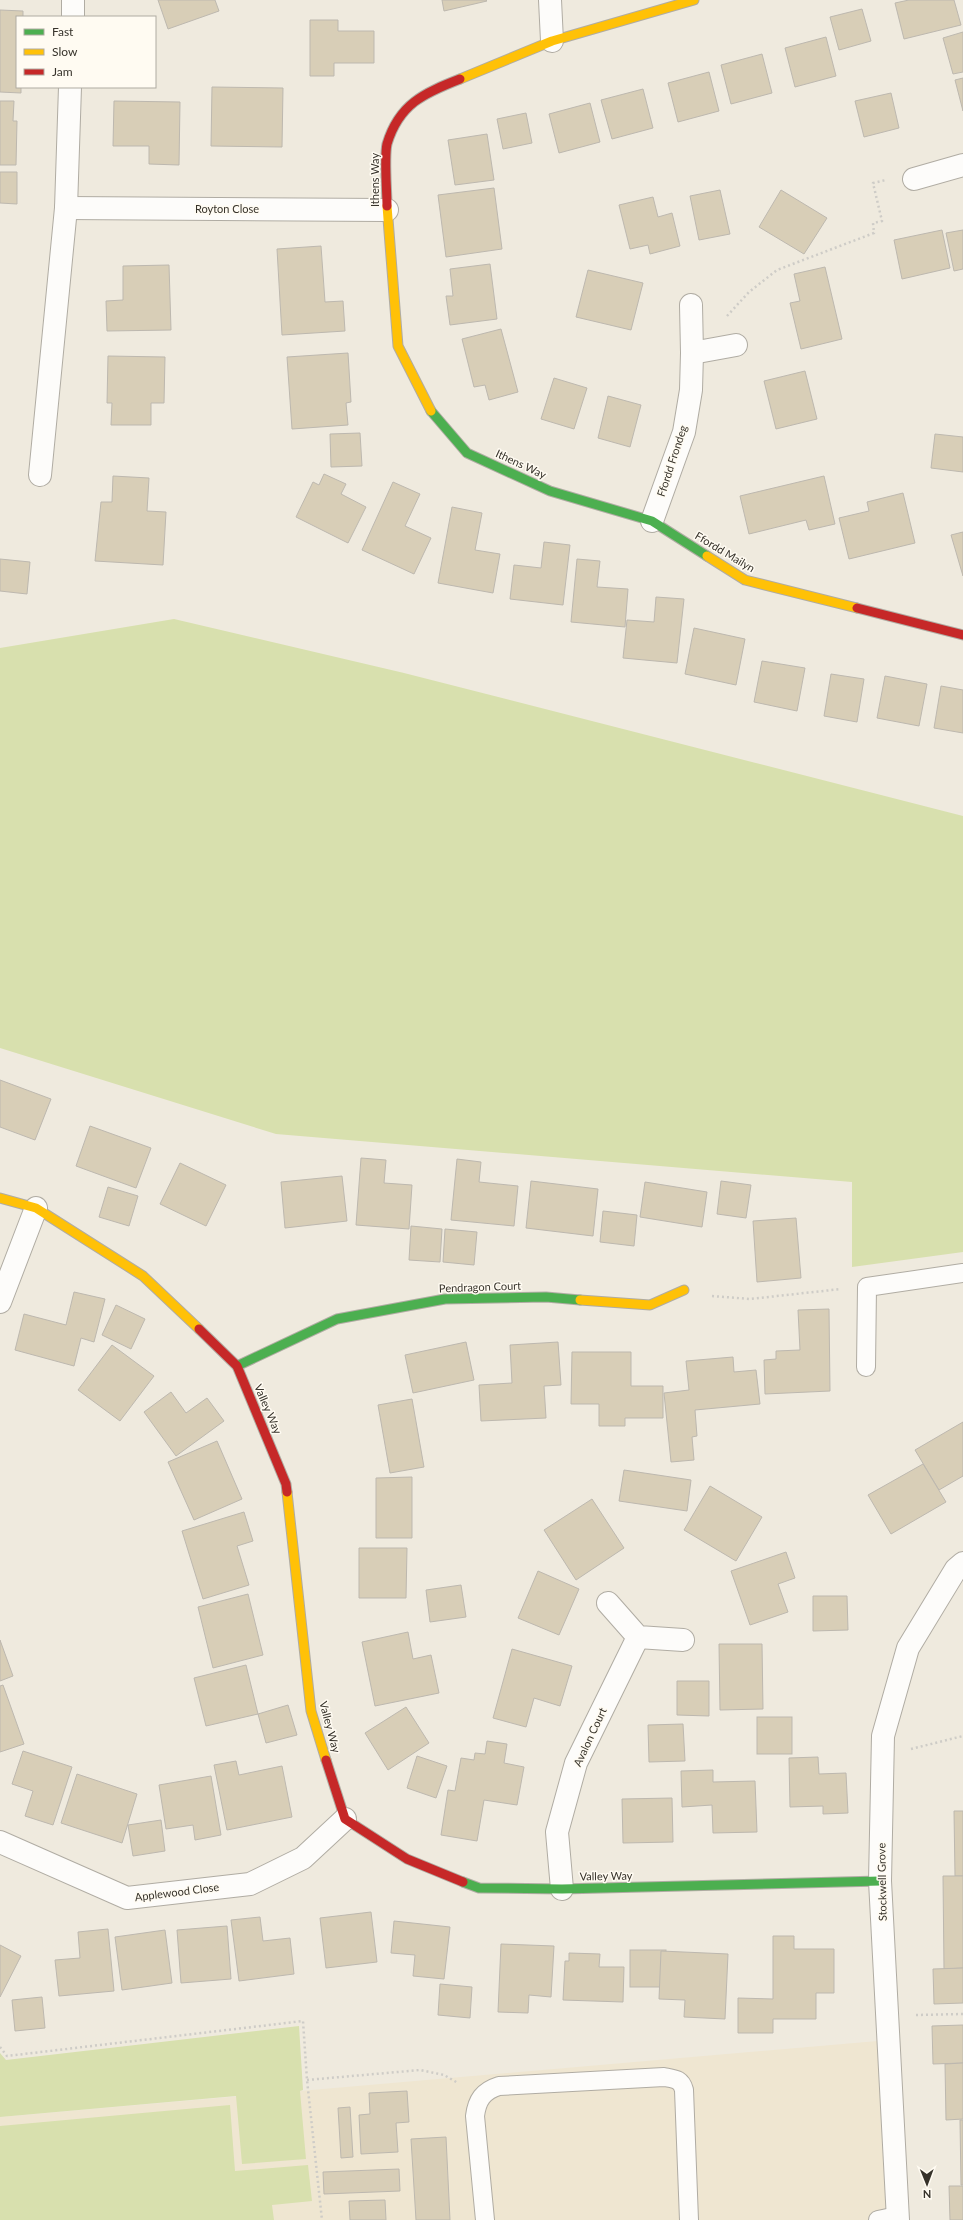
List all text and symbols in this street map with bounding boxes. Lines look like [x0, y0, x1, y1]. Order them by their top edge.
legend [16, 16, 156, 88]
text: Fast [52, 24, 74, 39]
text: Slow [52, 44, 78, 59]
text: Jam [52, 64, 73, 79]
street label: Ithens Way [368, 153, 381, 207]
street label: Royton Close [195, 202, 259, 215]
street label: Ffordd Frondeg [654, 423, 689, 498]
street label: Ithens Way [494, 446, 549, 481]
street label: Ffordd Mailyn [693, 529, 757, 574]
street label: Pendragon Court [439, 1279, 521, 1294]
street label: Valley Way [252, 1382, 285, 1436]
street label: Valley Way [317, 1700, 344, 1754]
street label: Avalon Court [570, 1705, 609, 1768]
street label: Stockwell Grove [874, 1843, 889, 1921]
street label: Valley Way [579, 1869, 633, 1882]
street label: Applewood Close [134, 1880, 220, 1903]
north arrow [907, 2164, 947, 2204]
text: N [923, 2188, 932, 2201]

